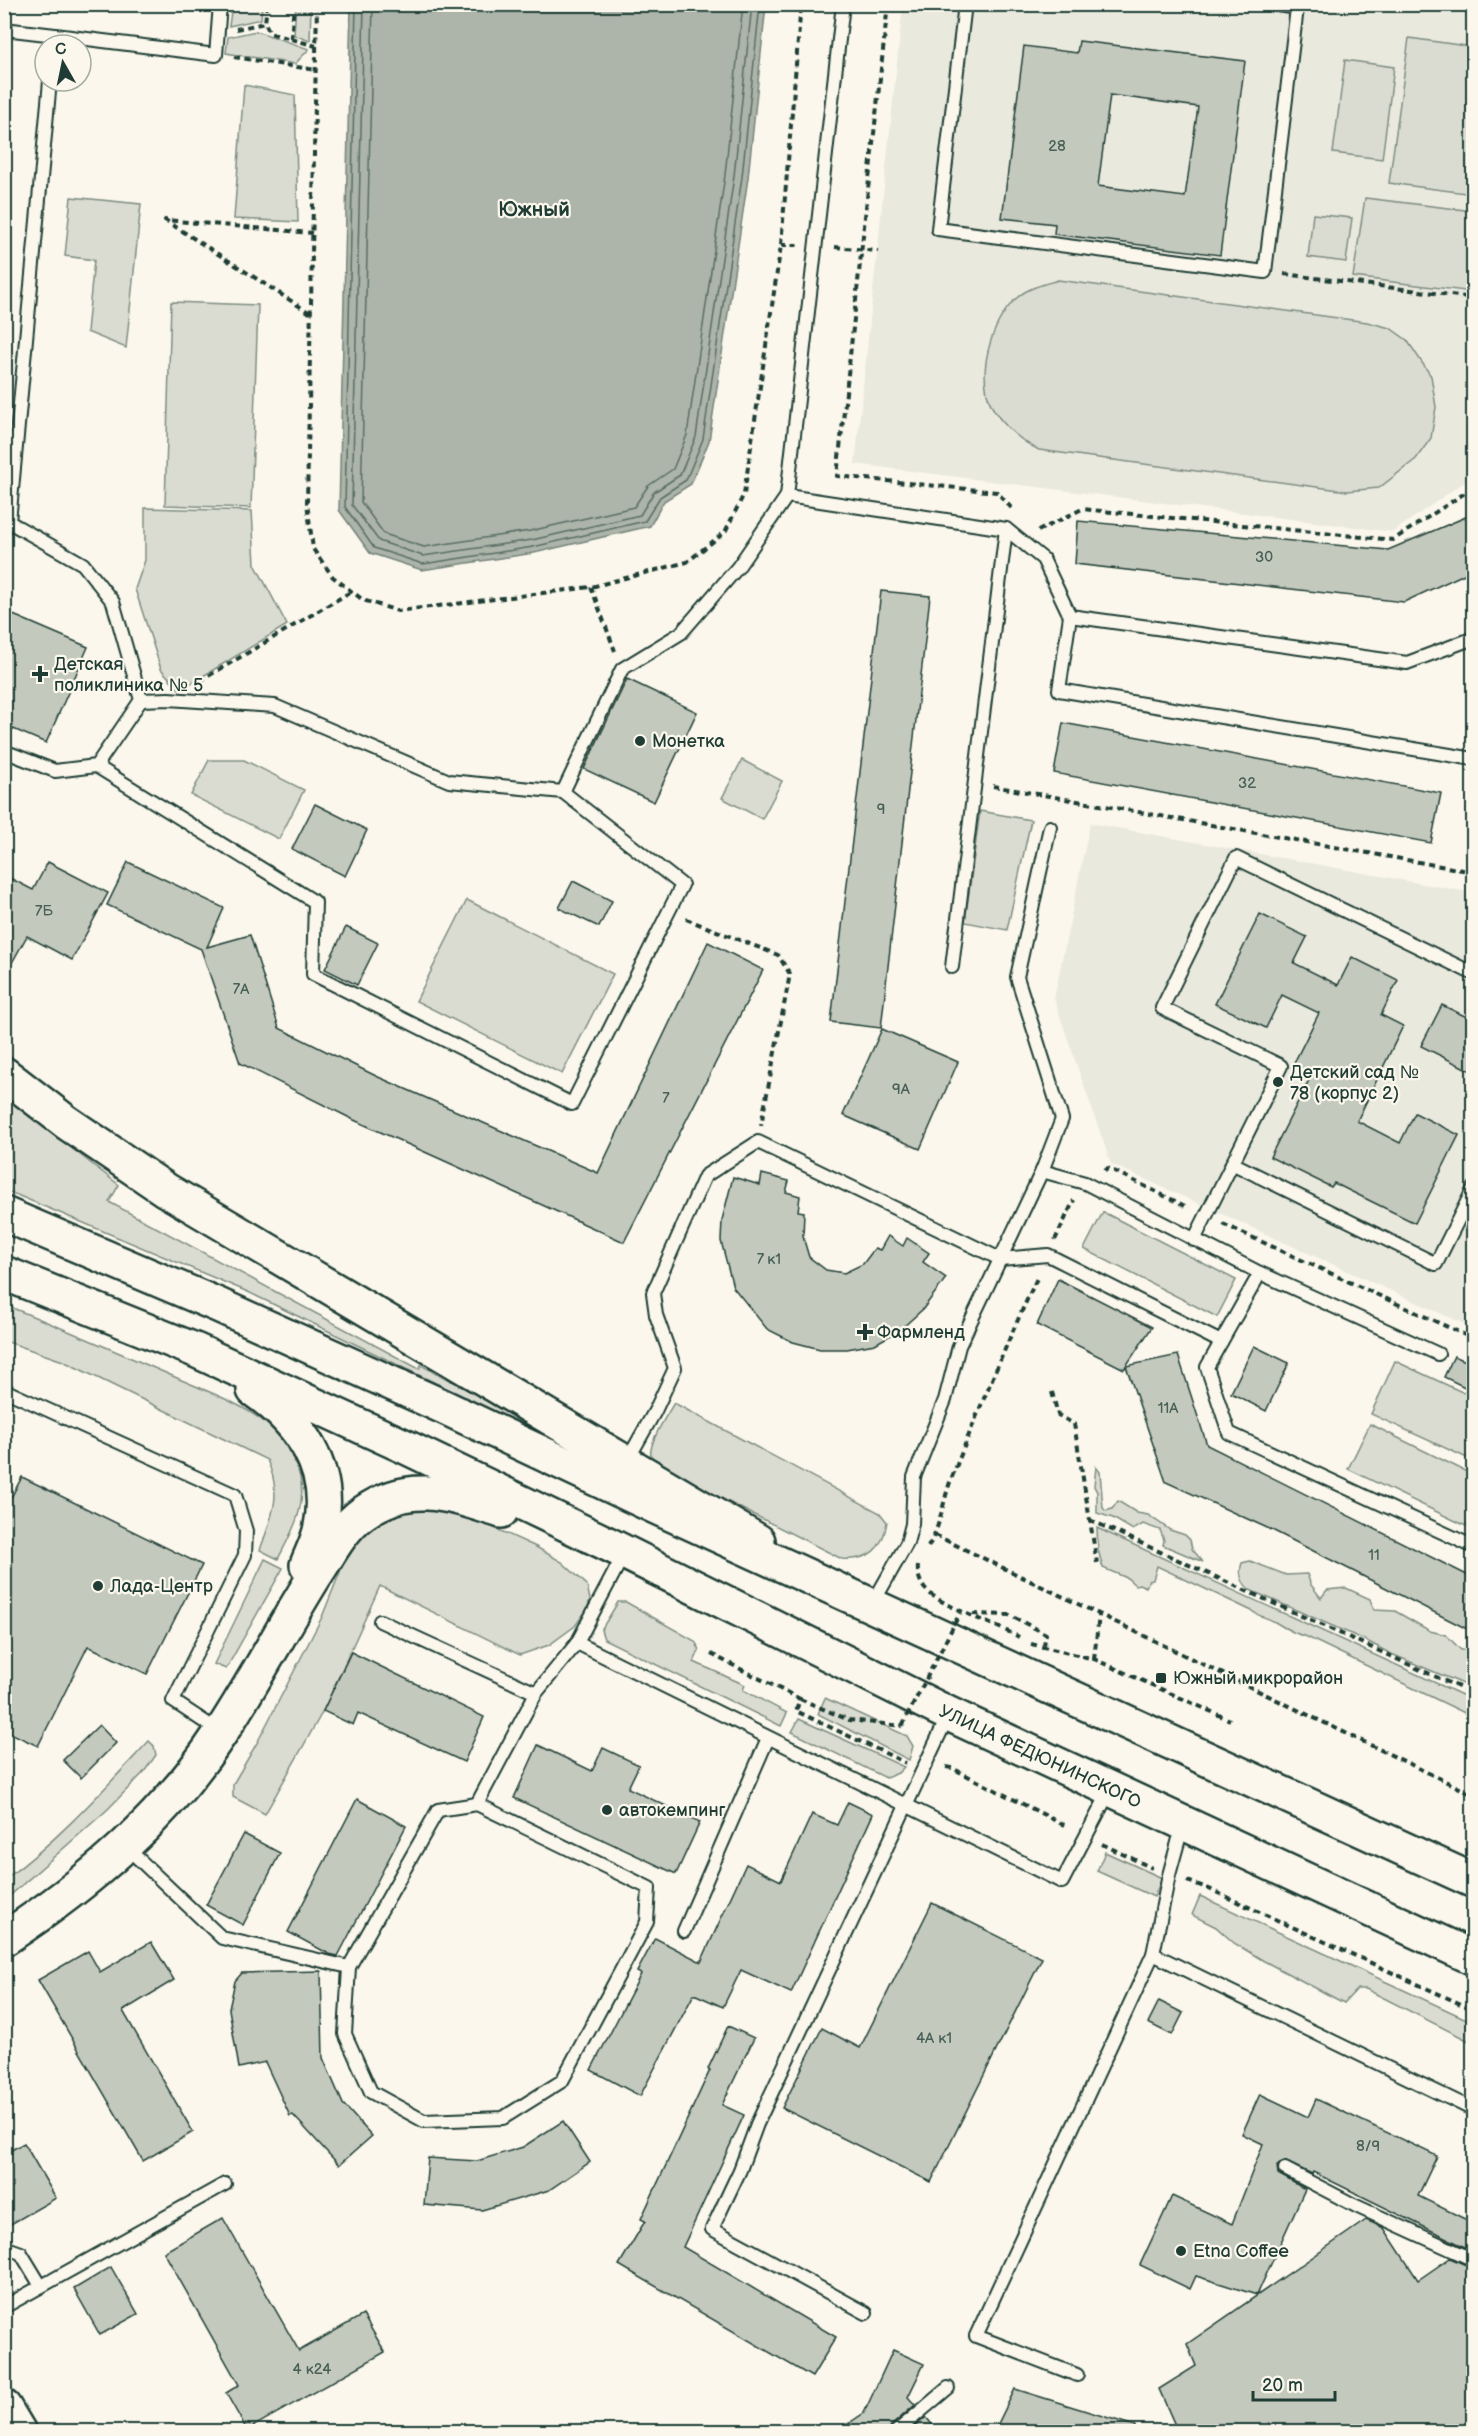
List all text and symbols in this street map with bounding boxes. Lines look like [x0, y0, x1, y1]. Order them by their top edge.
north arrow [33, 33, 93, 93]
text: С [54, 39, 68, 60]
house number: 28 [1048, 137, 1066, 156]
district label: Южный [498, 198, 570, 222]
house number: 30 [1255, 548, 1273, 567]
place label: Детская поликлиника № 5 [54, 654, 203, 696]
marker: Детская поликлиника № 5 [31, 665, 49, 683]
place label: Монетка [652, 731, 725, 752]
marker: Монетка [633, 734, 647, 748]
house number: 32 [1238, 774, 1256, 793]
house number: 9 [877, 800, 885, 819]
house number: 7Б [35, 902, 53, 921]
house number: 7А [233, 980, 250, 999]
place label: Детский сад № 78 (корпус 2) [1290, 1062, 1419, 1104]
marker: Детский сад № 78 (корпус 2) [1271, 1075, 1285, 1089]
house number: 9А [892, 1080, 911, 1099]
house number: 7 [662, 1089, 670, 1108]
house number: 7 к1 [757, 1250, 781, 1269]
place label: Фармленд [877, 1322, 965, 1343]
marker: Фармленд [858, 1325, 872, 1339]
house number: 11А [1158, 1399, 1179, 1418]
house number: 11 [1368, 1546, 1380, 1565]
place label: Лада-Центр [109, 1576, 213, 1597]
marker: Лада-Центр [91, 1579, 105, 1593]
place label: Южный микрорайон [1173, 1668, 1343, 1689]
marker: Южный микрорайон [1154, 1671, 1168, 1685]
street label: УЛИЦА ФЕДЮНИНСКОГО [936, 1701, 1145, 1813]
place label: автокемпинг [619, 1800, 726, 1821]
marker: автокемпинг [600, 1803, 614, 1817]
house number: 4А к1 [916, 2029, 952, 2048]
house number: 8/9 [1356, 2137, 1380, 2156]
place label: Etna Coffee [1193, 2241, 1289, 2262]
marker: Etna Coffee [1174, 2244, 1188, 2258]
house number: 4 к24 [293, 2360, 331, 2379]
scale bar [1253, 2364, 1336, 2402]
text: 20 m [1262, 2375, 1303, 2396]

